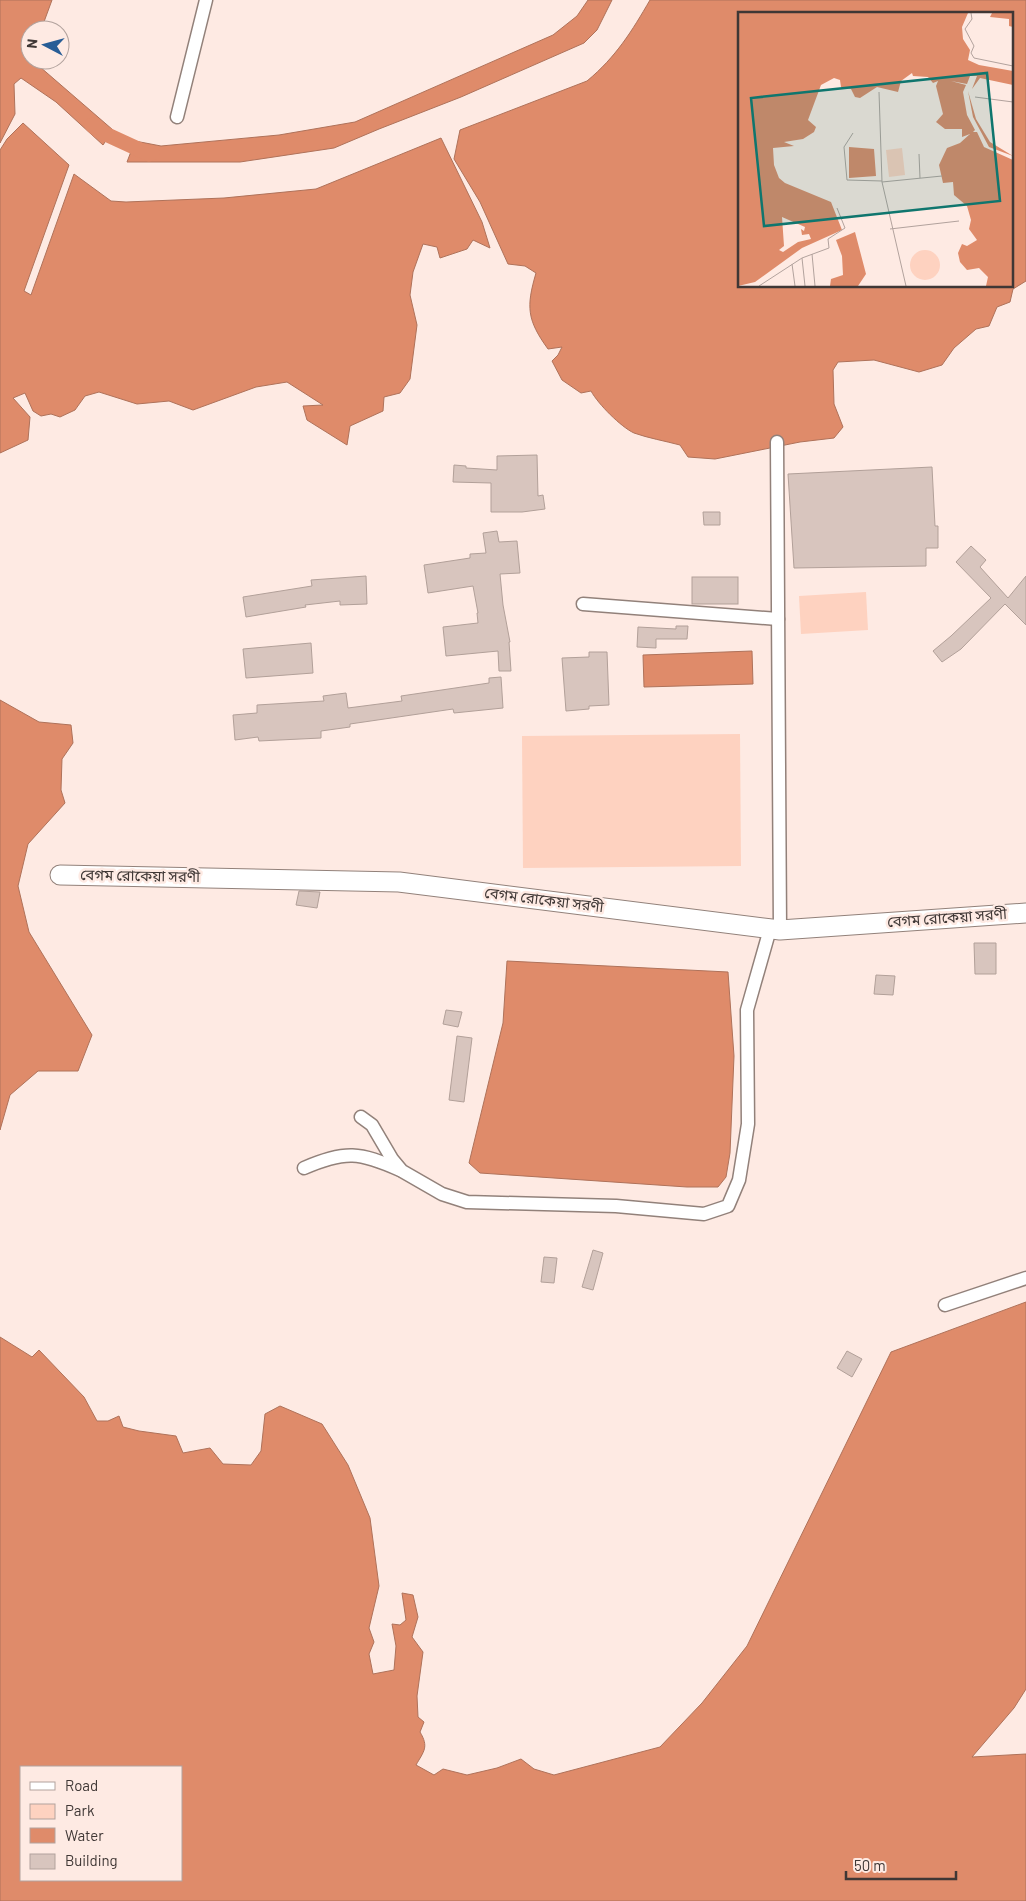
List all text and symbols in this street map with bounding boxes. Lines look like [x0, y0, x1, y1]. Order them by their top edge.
inset map [738, 12, 1014, 288]
north arrow [20, 20, 70, 70]
text: N [23, 38, 41, 49]
street label: বেগম রোকেয়া সরণী [80, 865, 201, 885]
street label: বেগম রোকেয়া সরণী [483, 883, 606, 915]
street label: বেগম রোকেয়া সরণী [886, 904, 1008, 930]
legend [20, 1766, 182, 1881]
text: Road [65, 1776, 98, 1794]
text: Park [65, 1801, 95, 1819]
text: Water [65, 1826, 104, 1844]
scale bar [846, 1848, 956, 1880]
text: Building [65, 1851, 118, 1869]
text: 50 m [854, 1856, 886, 1874]

